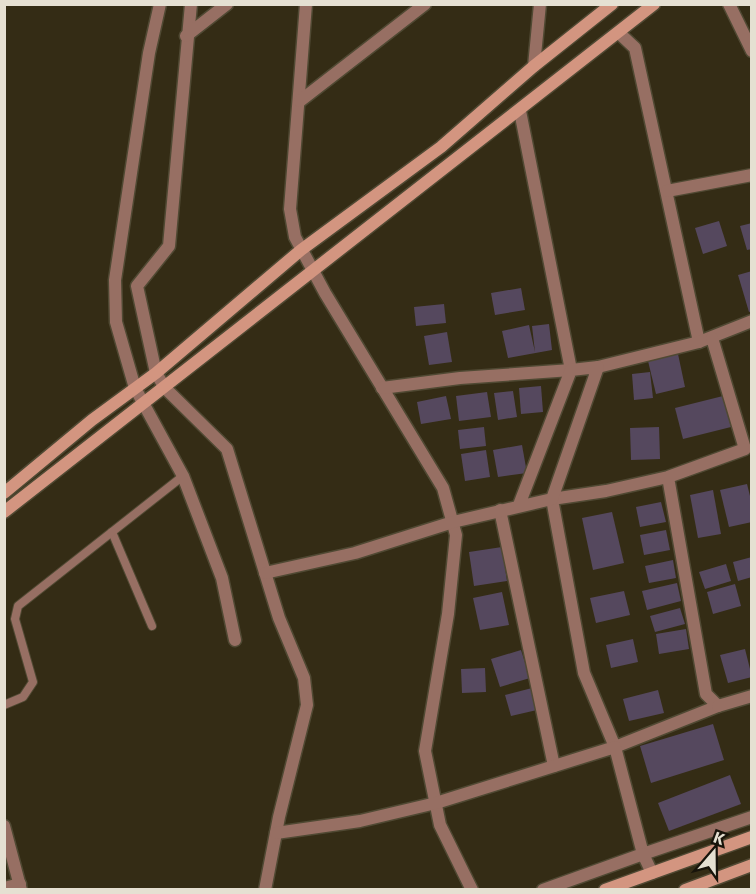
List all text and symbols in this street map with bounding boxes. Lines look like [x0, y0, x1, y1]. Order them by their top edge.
north arrow [684, 822, 744, 882]
text: K [711, 828, 728, 849]

